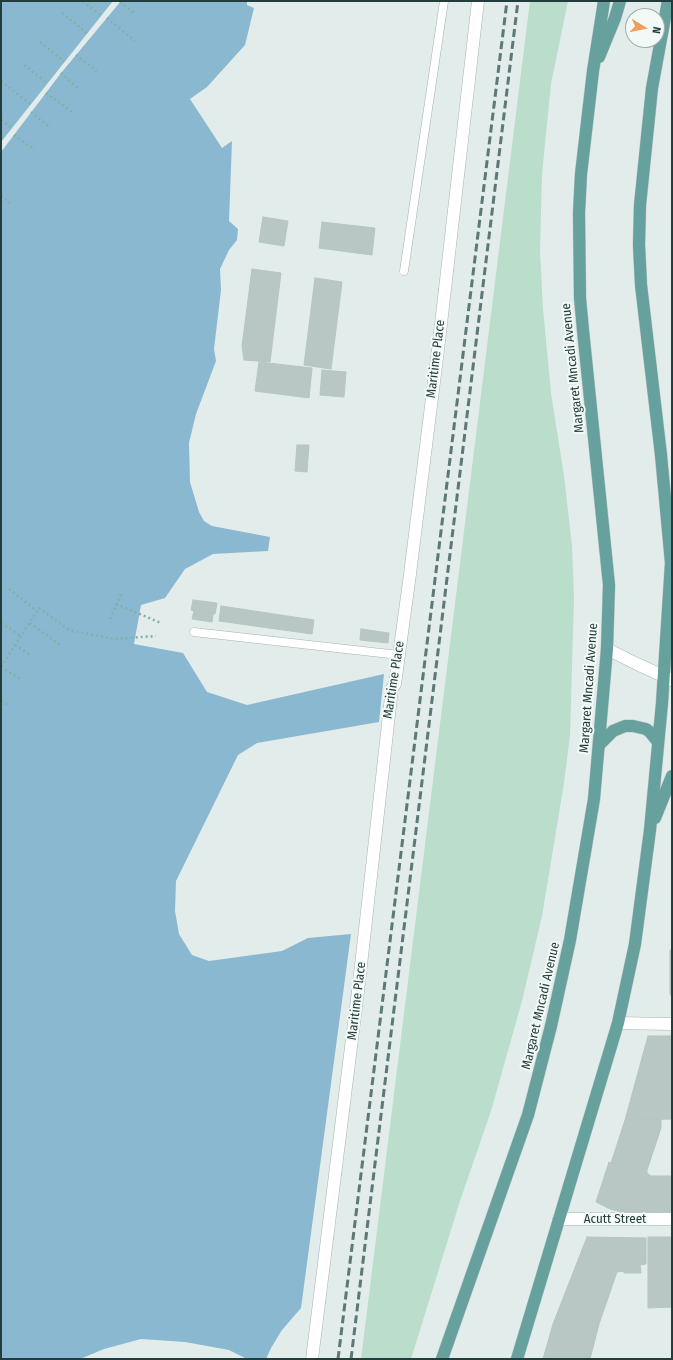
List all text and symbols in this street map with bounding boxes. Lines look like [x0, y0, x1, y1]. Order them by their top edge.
north arrow [625, 8, 665, 48]
text: N [649, 26, 663, 34]
street label: Margaret Mncadi Avenue [558, 302, 588, 434]
street label: Maritime Place [423, 319, 449, 399]
street label: Margaret Mncadi Avenue [577, 622, 601, 754]
street label: Maritime Place [380, 640, 408, 720]
street label: Margaret Mncadi Avenue [519, 941, 563, 1071]
street label: Maritime Place [344, 961, 370, 1041]
street label: Acutt Street [584, 1211, 646, 1227]

